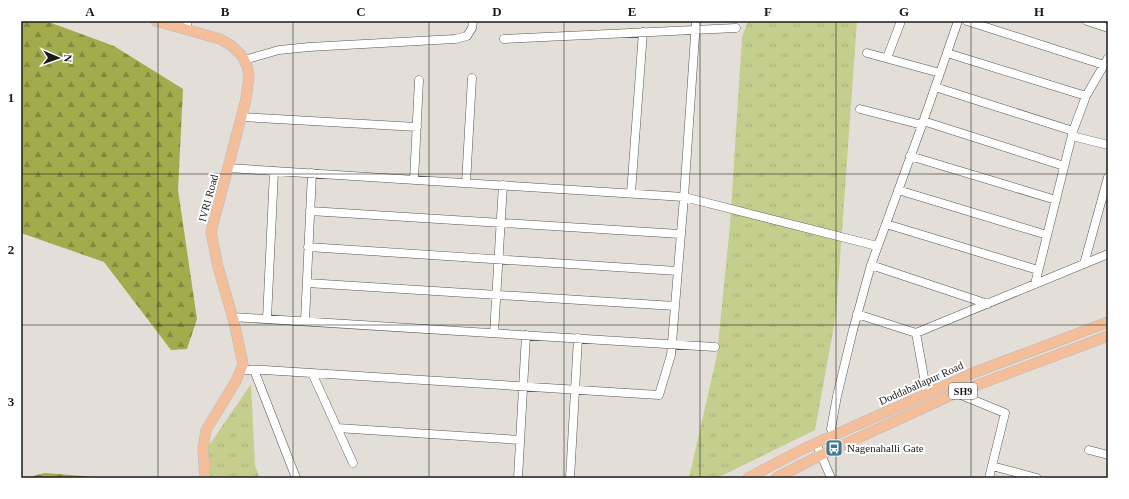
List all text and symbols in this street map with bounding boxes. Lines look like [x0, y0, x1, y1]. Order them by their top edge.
text: A [85, 4, 95, 19]
text: B [221, 4, 230, 19]
text: C [356, 4, 366, 19]
text: D [492, 4, 502, 19]
text: E [628, 4, 636, 19]
text: F [764, 4, 772, 19]
text: G [899, 4, 909, 19]
text: H [1034, 4, 1044, 19]
north arrow [38, 38, 78, 78]
text: N [62, 54, 74, 63]
text: 1 [8, 90, 14, 105]
street label: IVRI Road [196, 173, 220, 223]
text: 2 [8, 242, 14, 257]
street label: Doddaballapur Road [877, 359, 966, 407]
road number: SH9 [949, 383, 977, 399]
text: 3 [8, 394, 15, 409]
bus stop icon: Nagenahalli Gate [824, 438, 844, 458]
place label: Nagenahalli Gate [847, 442, 924, 454]

